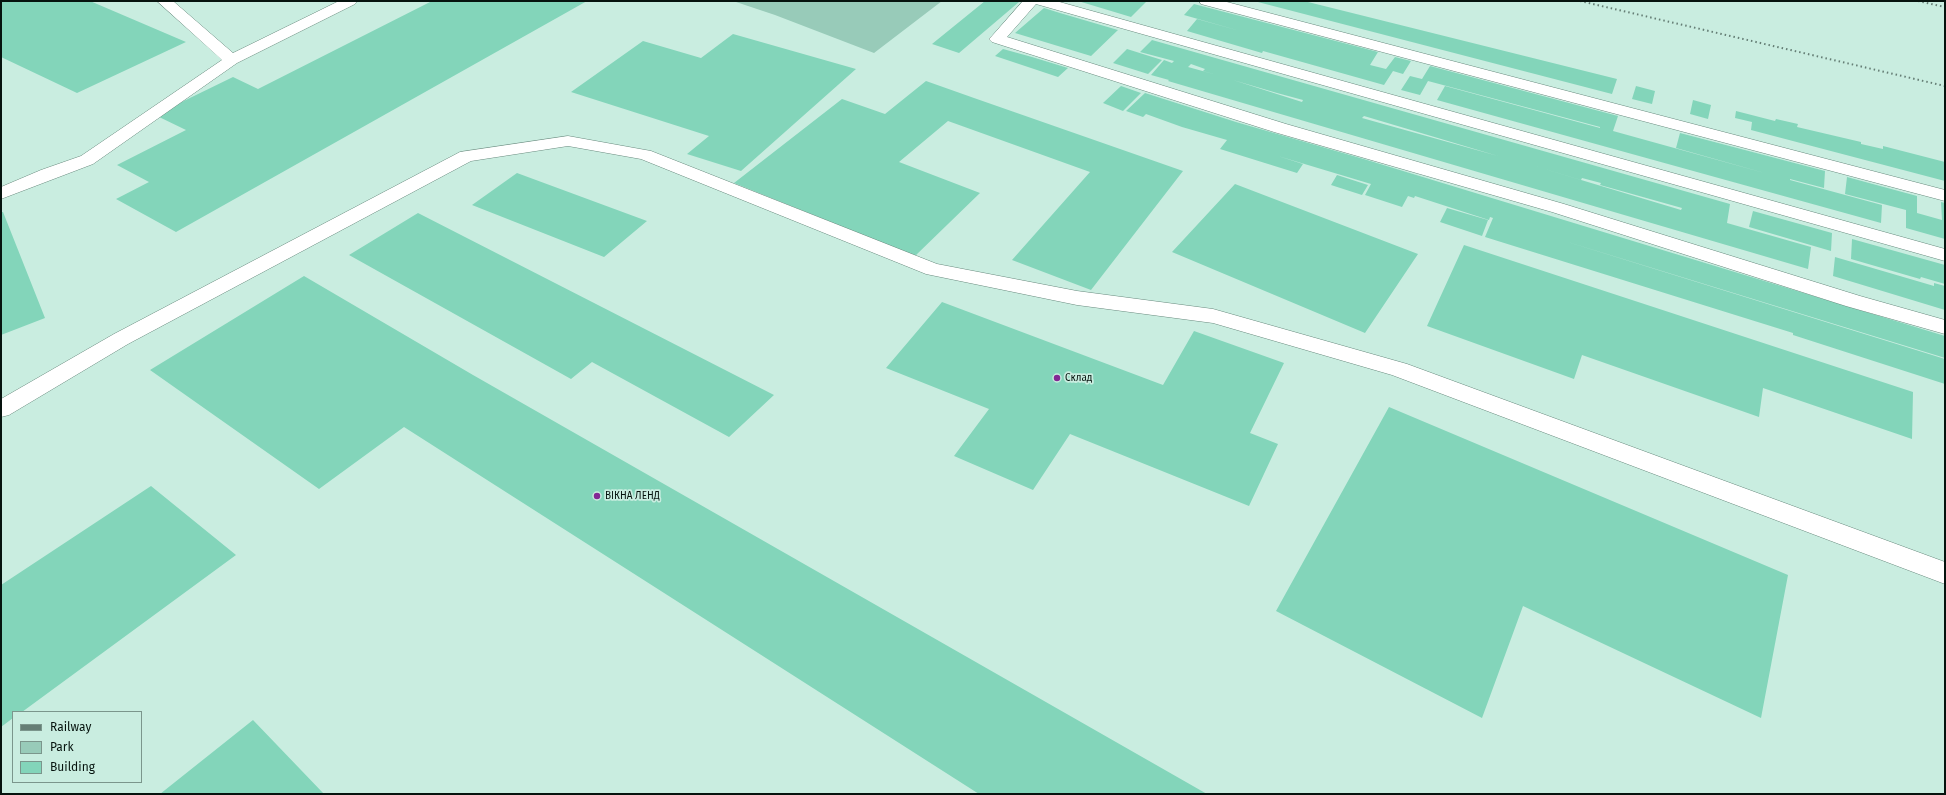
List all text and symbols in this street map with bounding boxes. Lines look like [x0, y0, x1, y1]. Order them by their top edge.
place label: Склад [1065, 372, 1092, 384]
marker: Склад [1052, 373, 1062, 383]
place label: ВІКНА ЛЕНД [605, 490, 660, 502]
marker: ВІКНА ЛЕНД [592, 491, 602, 501]
legend [12, 711, 142, 783]
text: Railway [50, 720, 91, 734]
text: Park [50, 740, 74, 754]
text: Building [50, 760, 95, 774]

